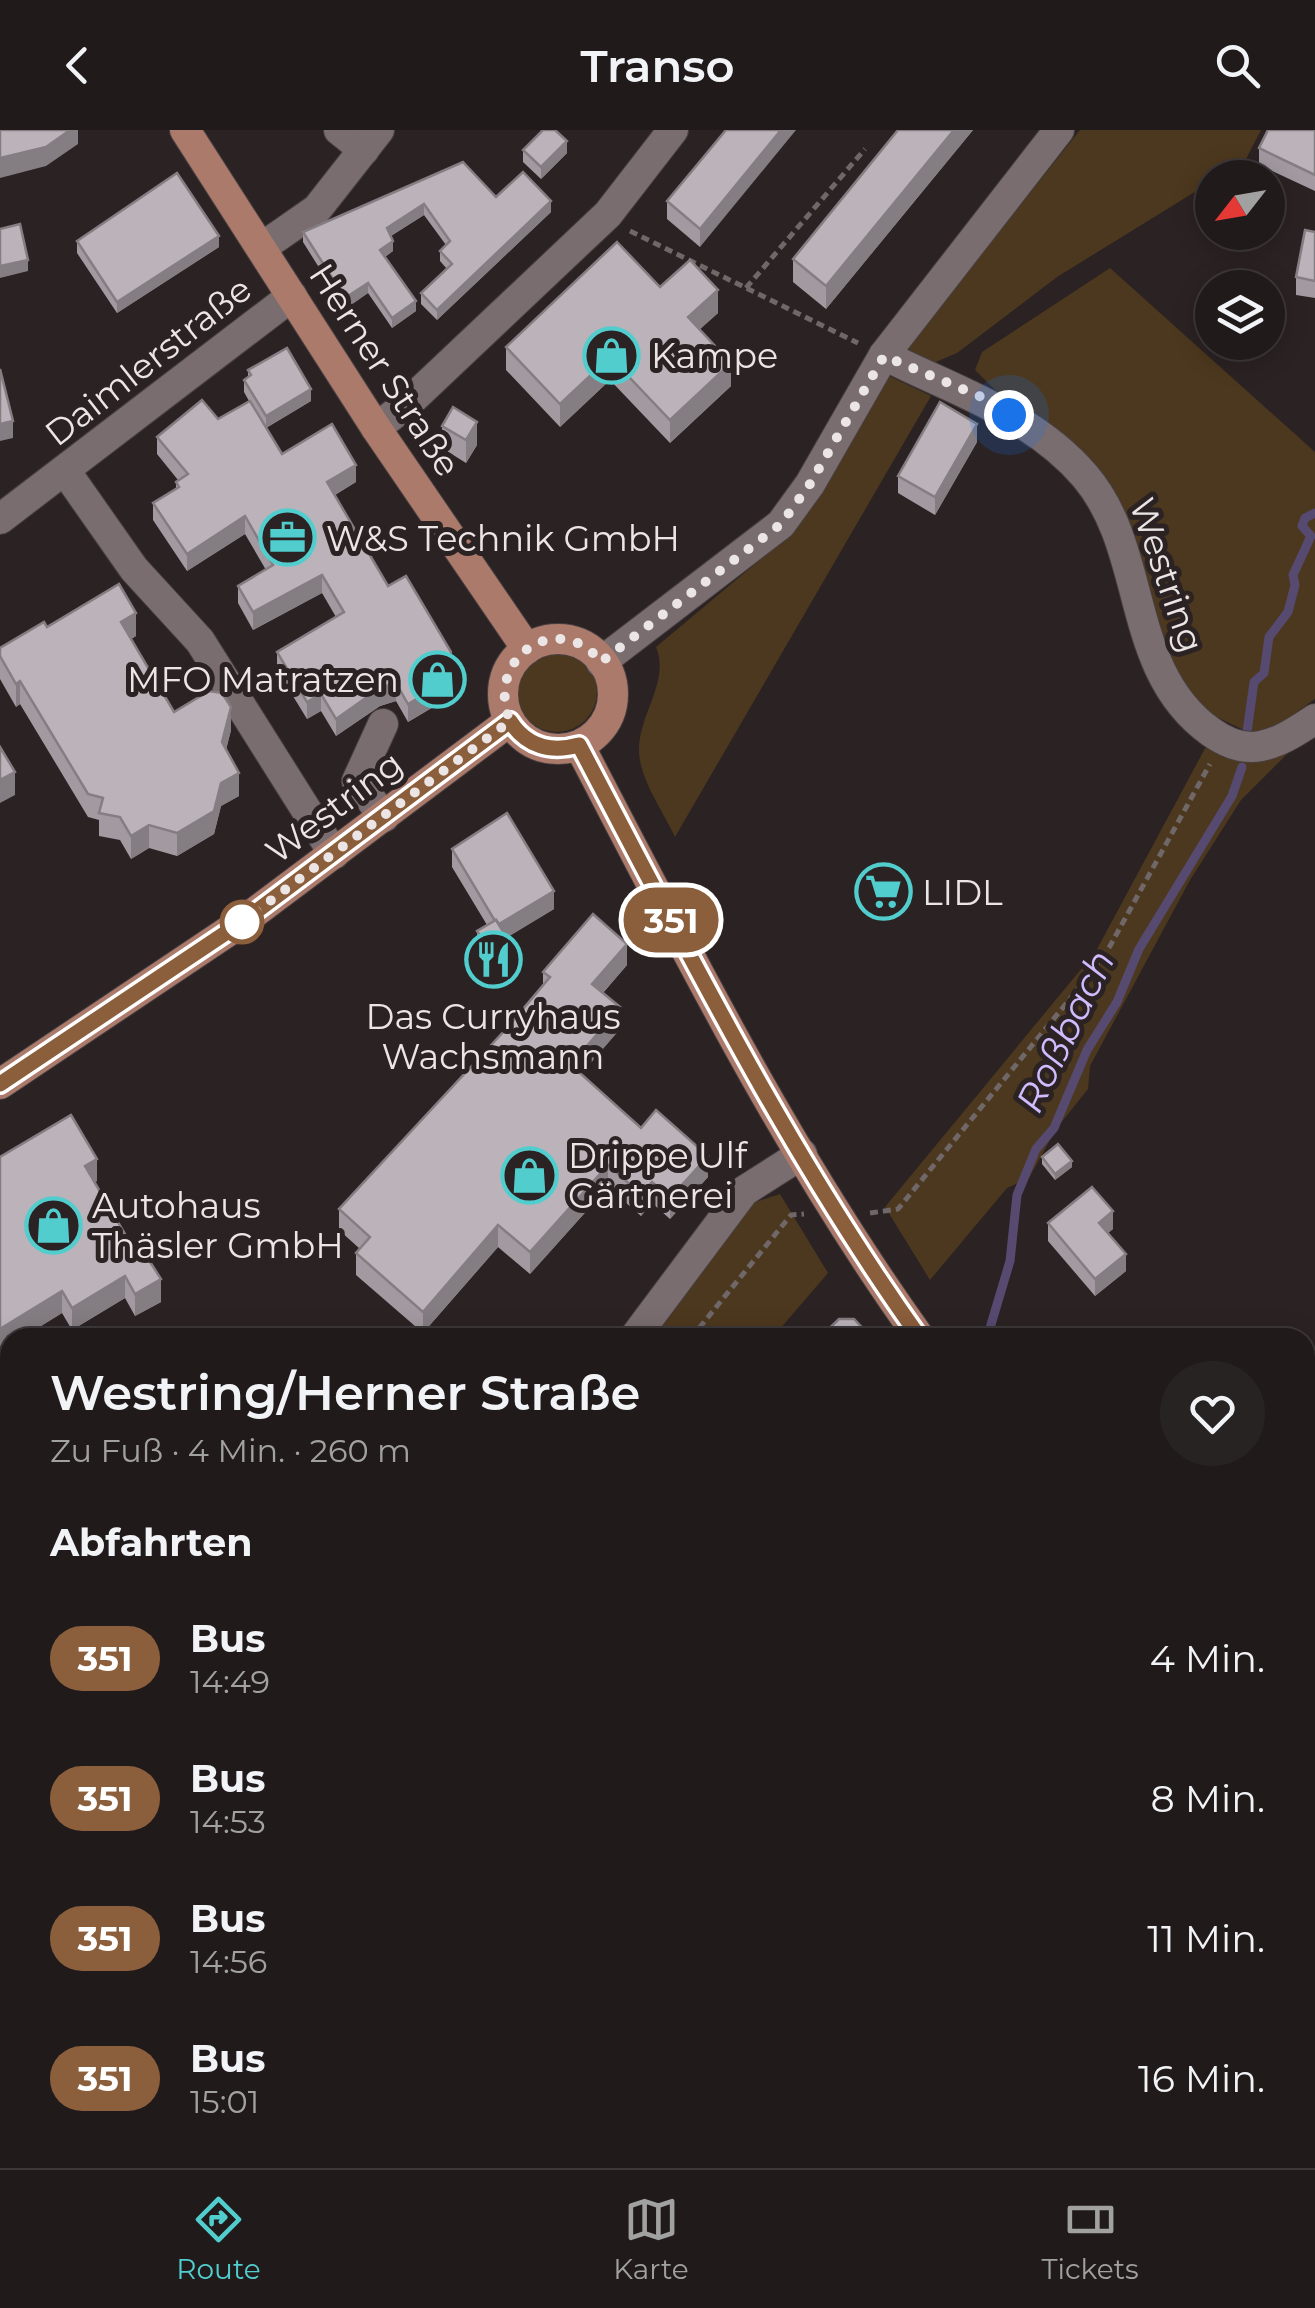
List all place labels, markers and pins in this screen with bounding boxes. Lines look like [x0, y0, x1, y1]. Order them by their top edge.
shop icon: Kampe [582, 325, 642, 385]
place label: Kampe [651, 334, 778, 377]
office icon: W&S Technik GmbH [257, 508, 317, 568]
place label: W&S Technik GmbH [326, 517, 680, 560]
shop icon: MFO Matratzen [408, 649, 468, 709]
place label: MFO Matratzen [127, 658, 399, 701]
supermarket icon: LIDL [853, 862, 913, 922]
place label: LIDL [922, 871, 1003, 914]
unlabelled marker [221, 901, 263, 943]
restaurant icon: Das Curryhaus Wachsmann [463, 930, 523, 990]
place label: Das Curryhaus Wachsmann [366, 995, 620, 1078]
place label: Drippe Ulf Gärtnerei [568, 1134, 749, 1217]
shop icon: Drippe Ulf Gärtnerei [499, 1145, 559, 1205]
place label: Autohaus Thäsler GmbH [92, 1184, 344, 1267]
shop icon: Autohaus Thäsler GmbH [23, 1195, 83, 1255]

